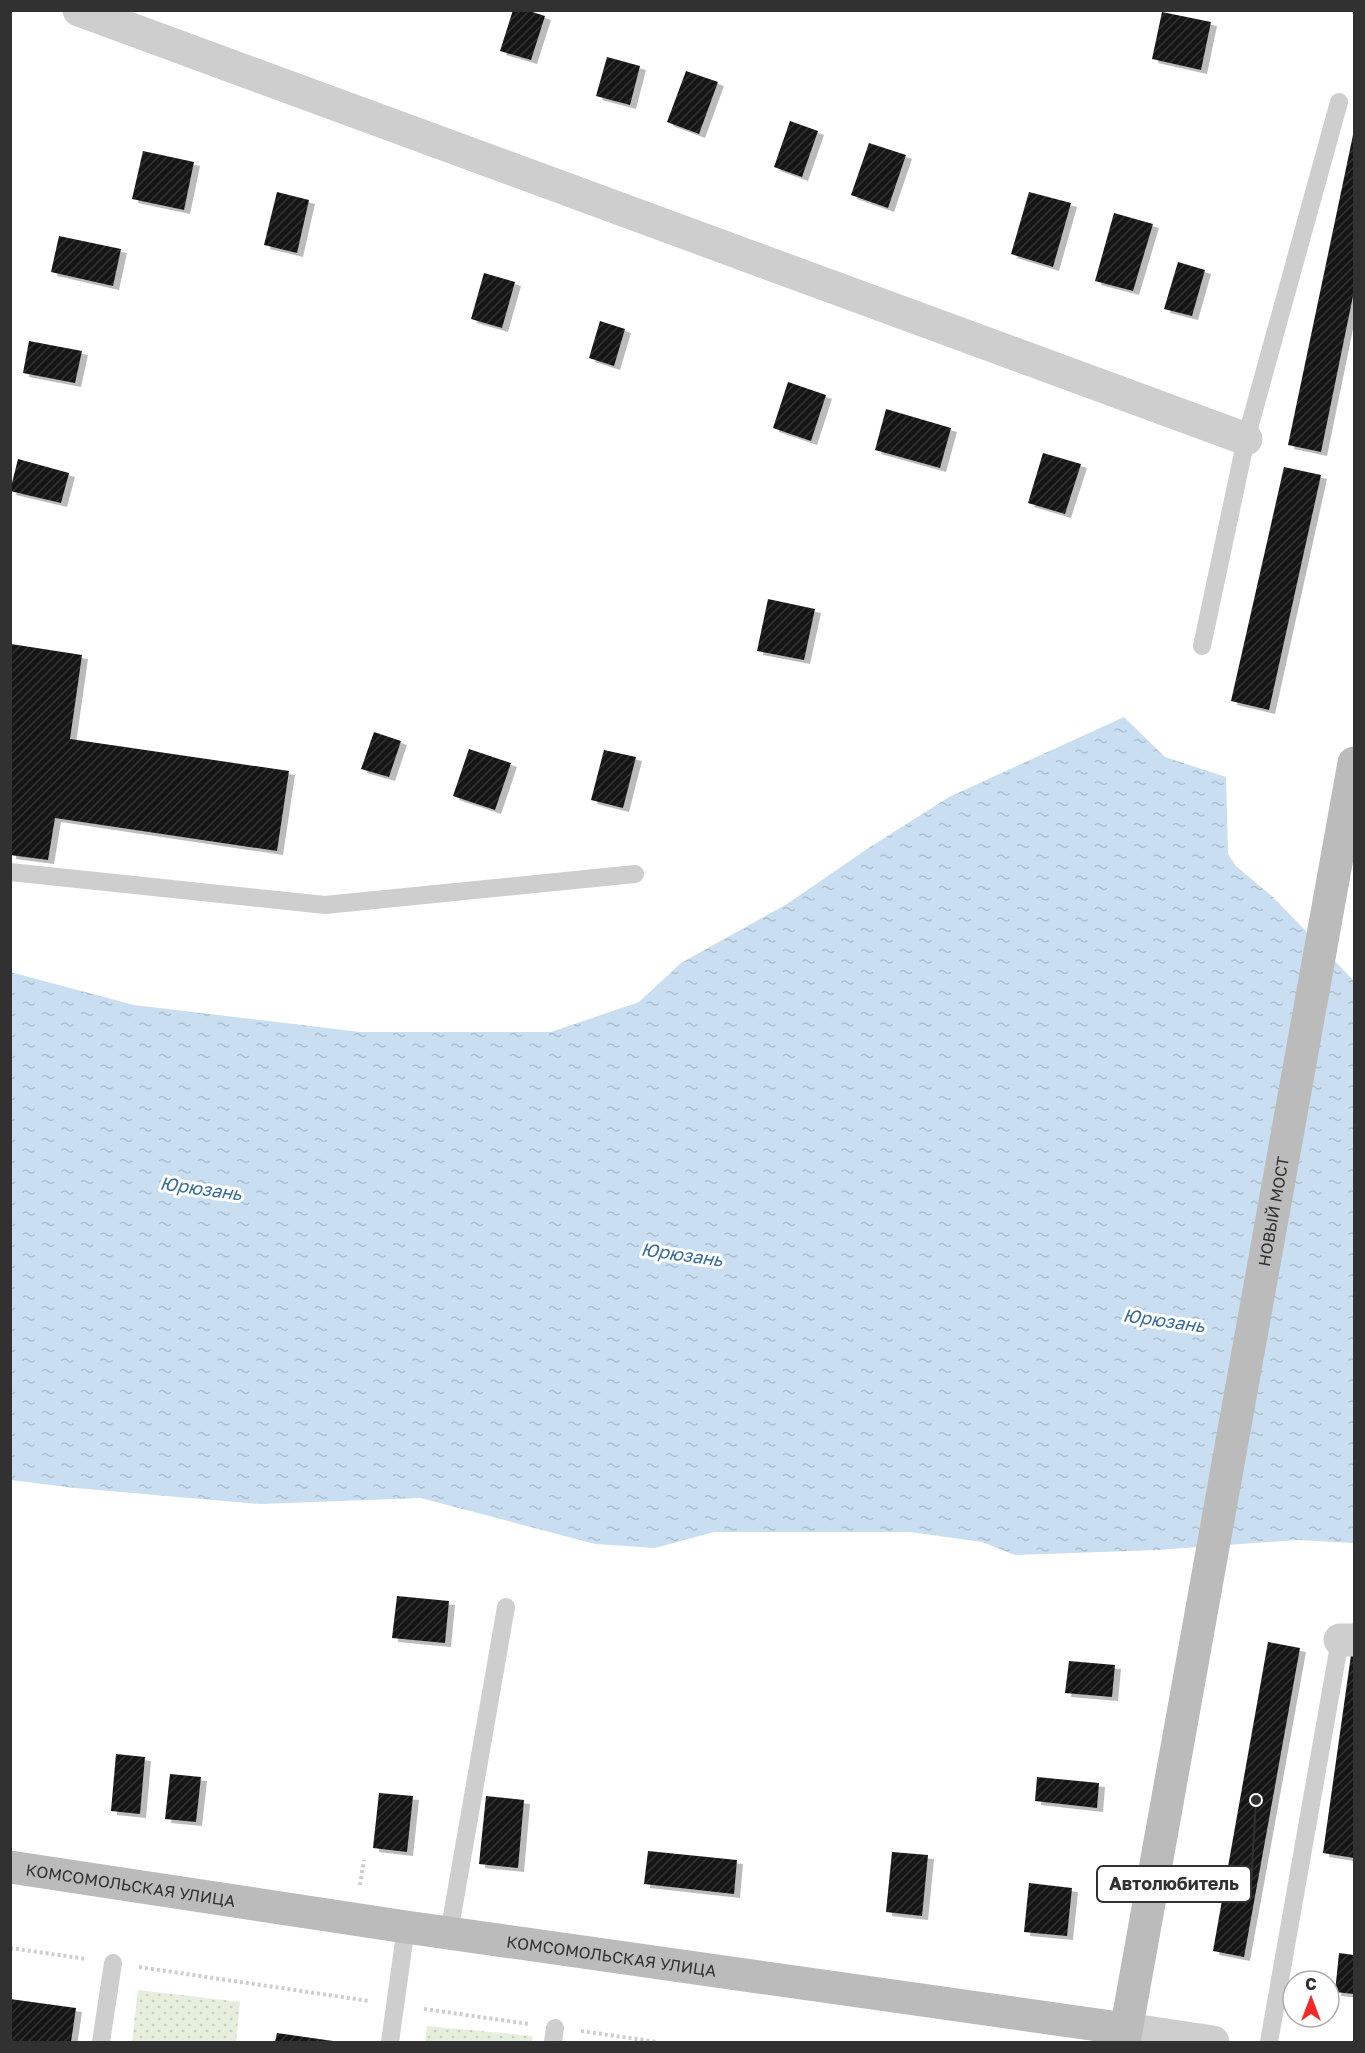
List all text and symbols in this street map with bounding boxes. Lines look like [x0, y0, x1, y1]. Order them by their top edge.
street label: НОВЫЙ МОСТ [1254, 1155, 1293, 1268]
water label: Юрюзань [159, 1171, 244, 1205]
water label: Юрюзань [640, 1237, 725, 1271]
water label: Юрюзань [1122, 1303, 1207, 1337]
street label: КОМСОМОЛЬСКАЯ УЛИЦА [24, 1860, 237, 1911]
callout: Автолюбитель [1097, 1866, 1251, 1902]
text: Автолюбитель [1109, 1872, 1239, 1894]
street label: КОМСОМОЛЬСКАЯ УЛИЦА [505, 1931, 718, 1981]
north arrow [1281, 1969, 1341, 2029]
text: С [1305, 1974, 1317, 1994]

